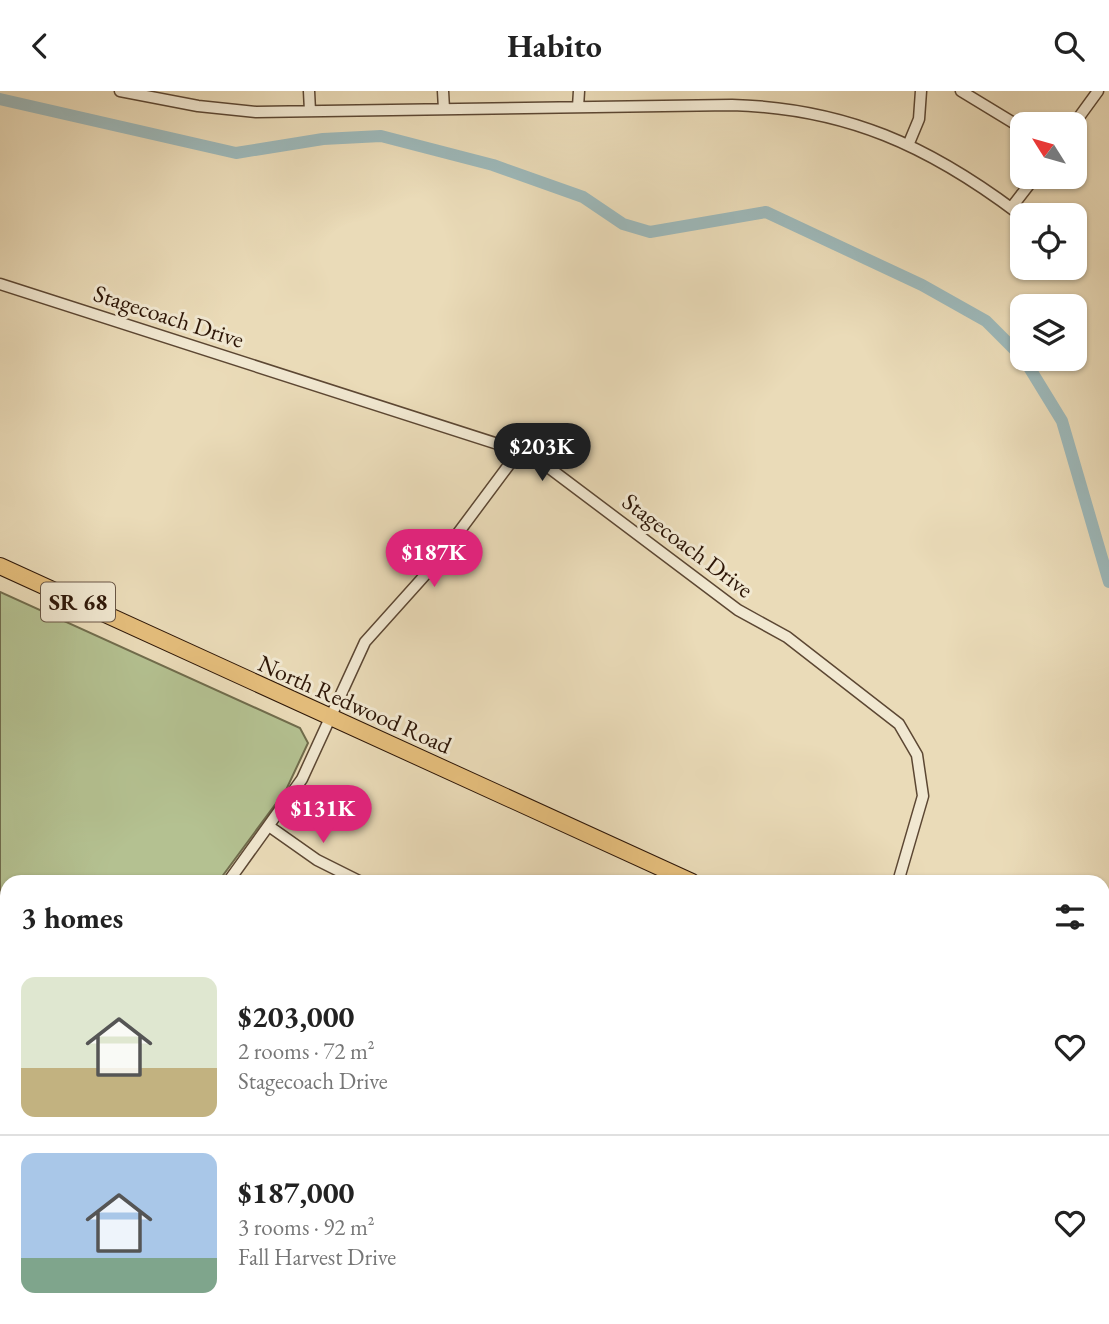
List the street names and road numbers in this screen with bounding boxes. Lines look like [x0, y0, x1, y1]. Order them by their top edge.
street label: Stagecoach Drive [90, 277, 248, 355]
street label: Stagecoach Drive [616, 486, 760, 604]
road number: SR 68 [41, 582, 115, 621]
street label: North Redwood Road [253, 647, 457, 761]

